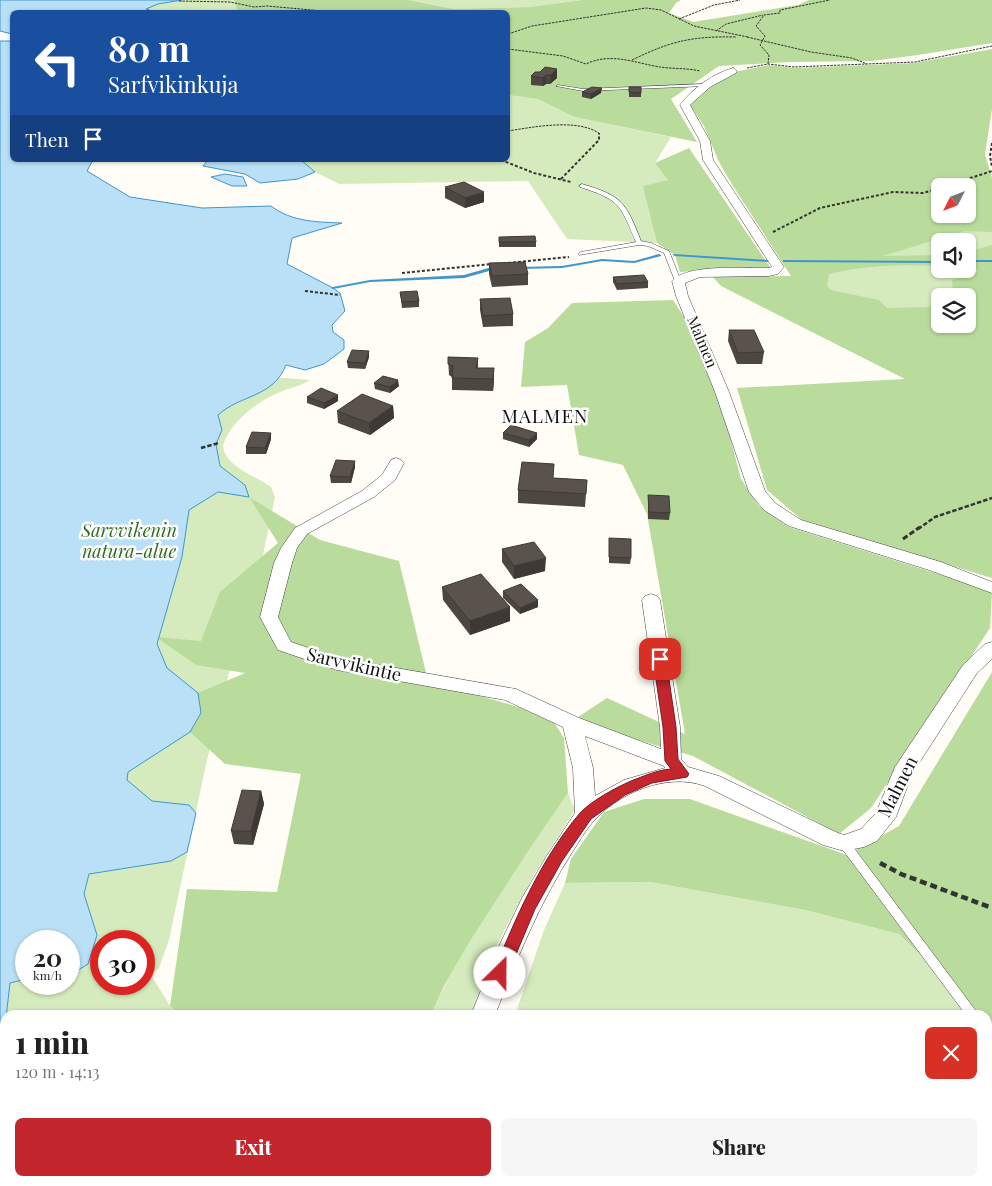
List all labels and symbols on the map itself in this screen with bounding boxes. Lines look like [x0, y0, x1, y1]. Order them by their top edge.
north arrow [931, 178, 976, 222]
street label: Malmen [683, 313, 723, 371]
district label: MALMEN [502, 402, 588, 428]
park label: Sarvvikenin natura-alue [80, 518, 177, 563]
pin [639, 638, 681, 680]
street label: Sarvvikintie [305, 642, 404, 687]
street label: Malmen [872, 752, 923, 821]
speed limit sign: 30 [90, 930, 155, 995]
position arrow [473, 946, 525, 998]

